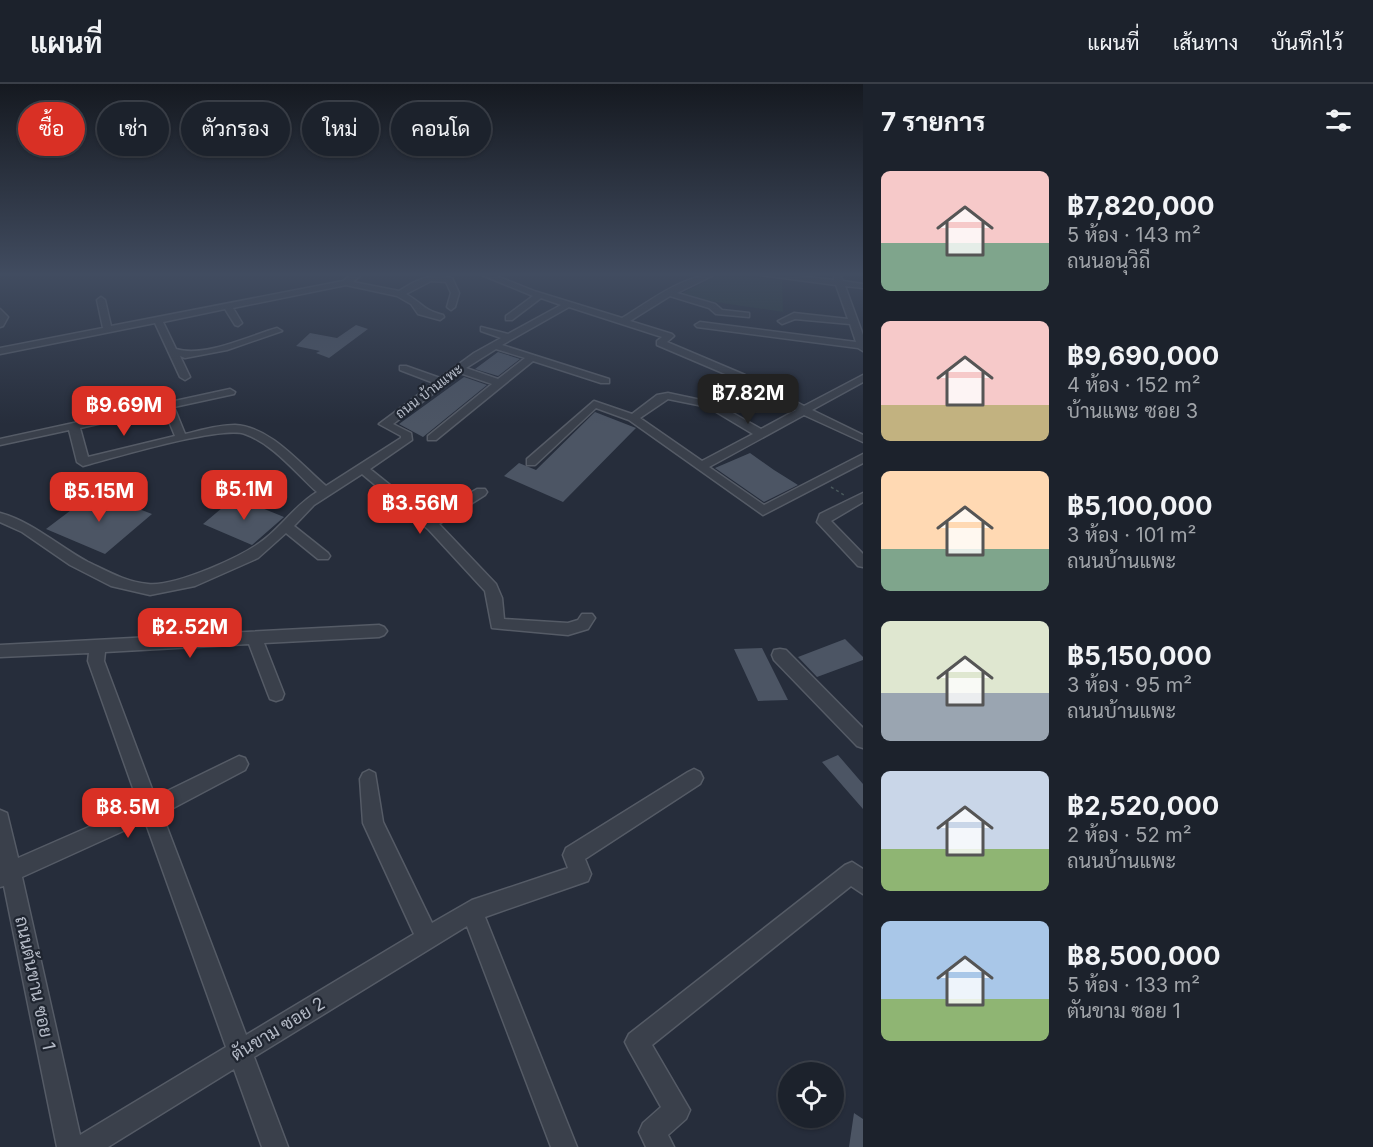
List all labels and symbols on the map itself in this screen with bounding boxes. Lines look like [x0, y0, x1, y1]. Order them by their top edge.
street label: ถนน บ้านแพะ [392, 360, 466, 422]
pin: ฿7.82M [699, 374, 797, 425]
pin: ฿9.69M [75, 386, 173, 437]
pin: ฿5.1M [202, 470, 286, 521]
pin: ฿5.15M [50, 472, 148, 523]
pin: ฿3.56M [371, 484, 469, 535]
pin: ฿2.52M [141, 608, 239, 659]
pin: ฿8.5M [86, 788, 170, 839]
street label: ถนนต้นขาน ซอย 1 [11, 914, 61, 1052]
street label: ตันขาม ซอย 2 [227, 992, 329, 1065]

